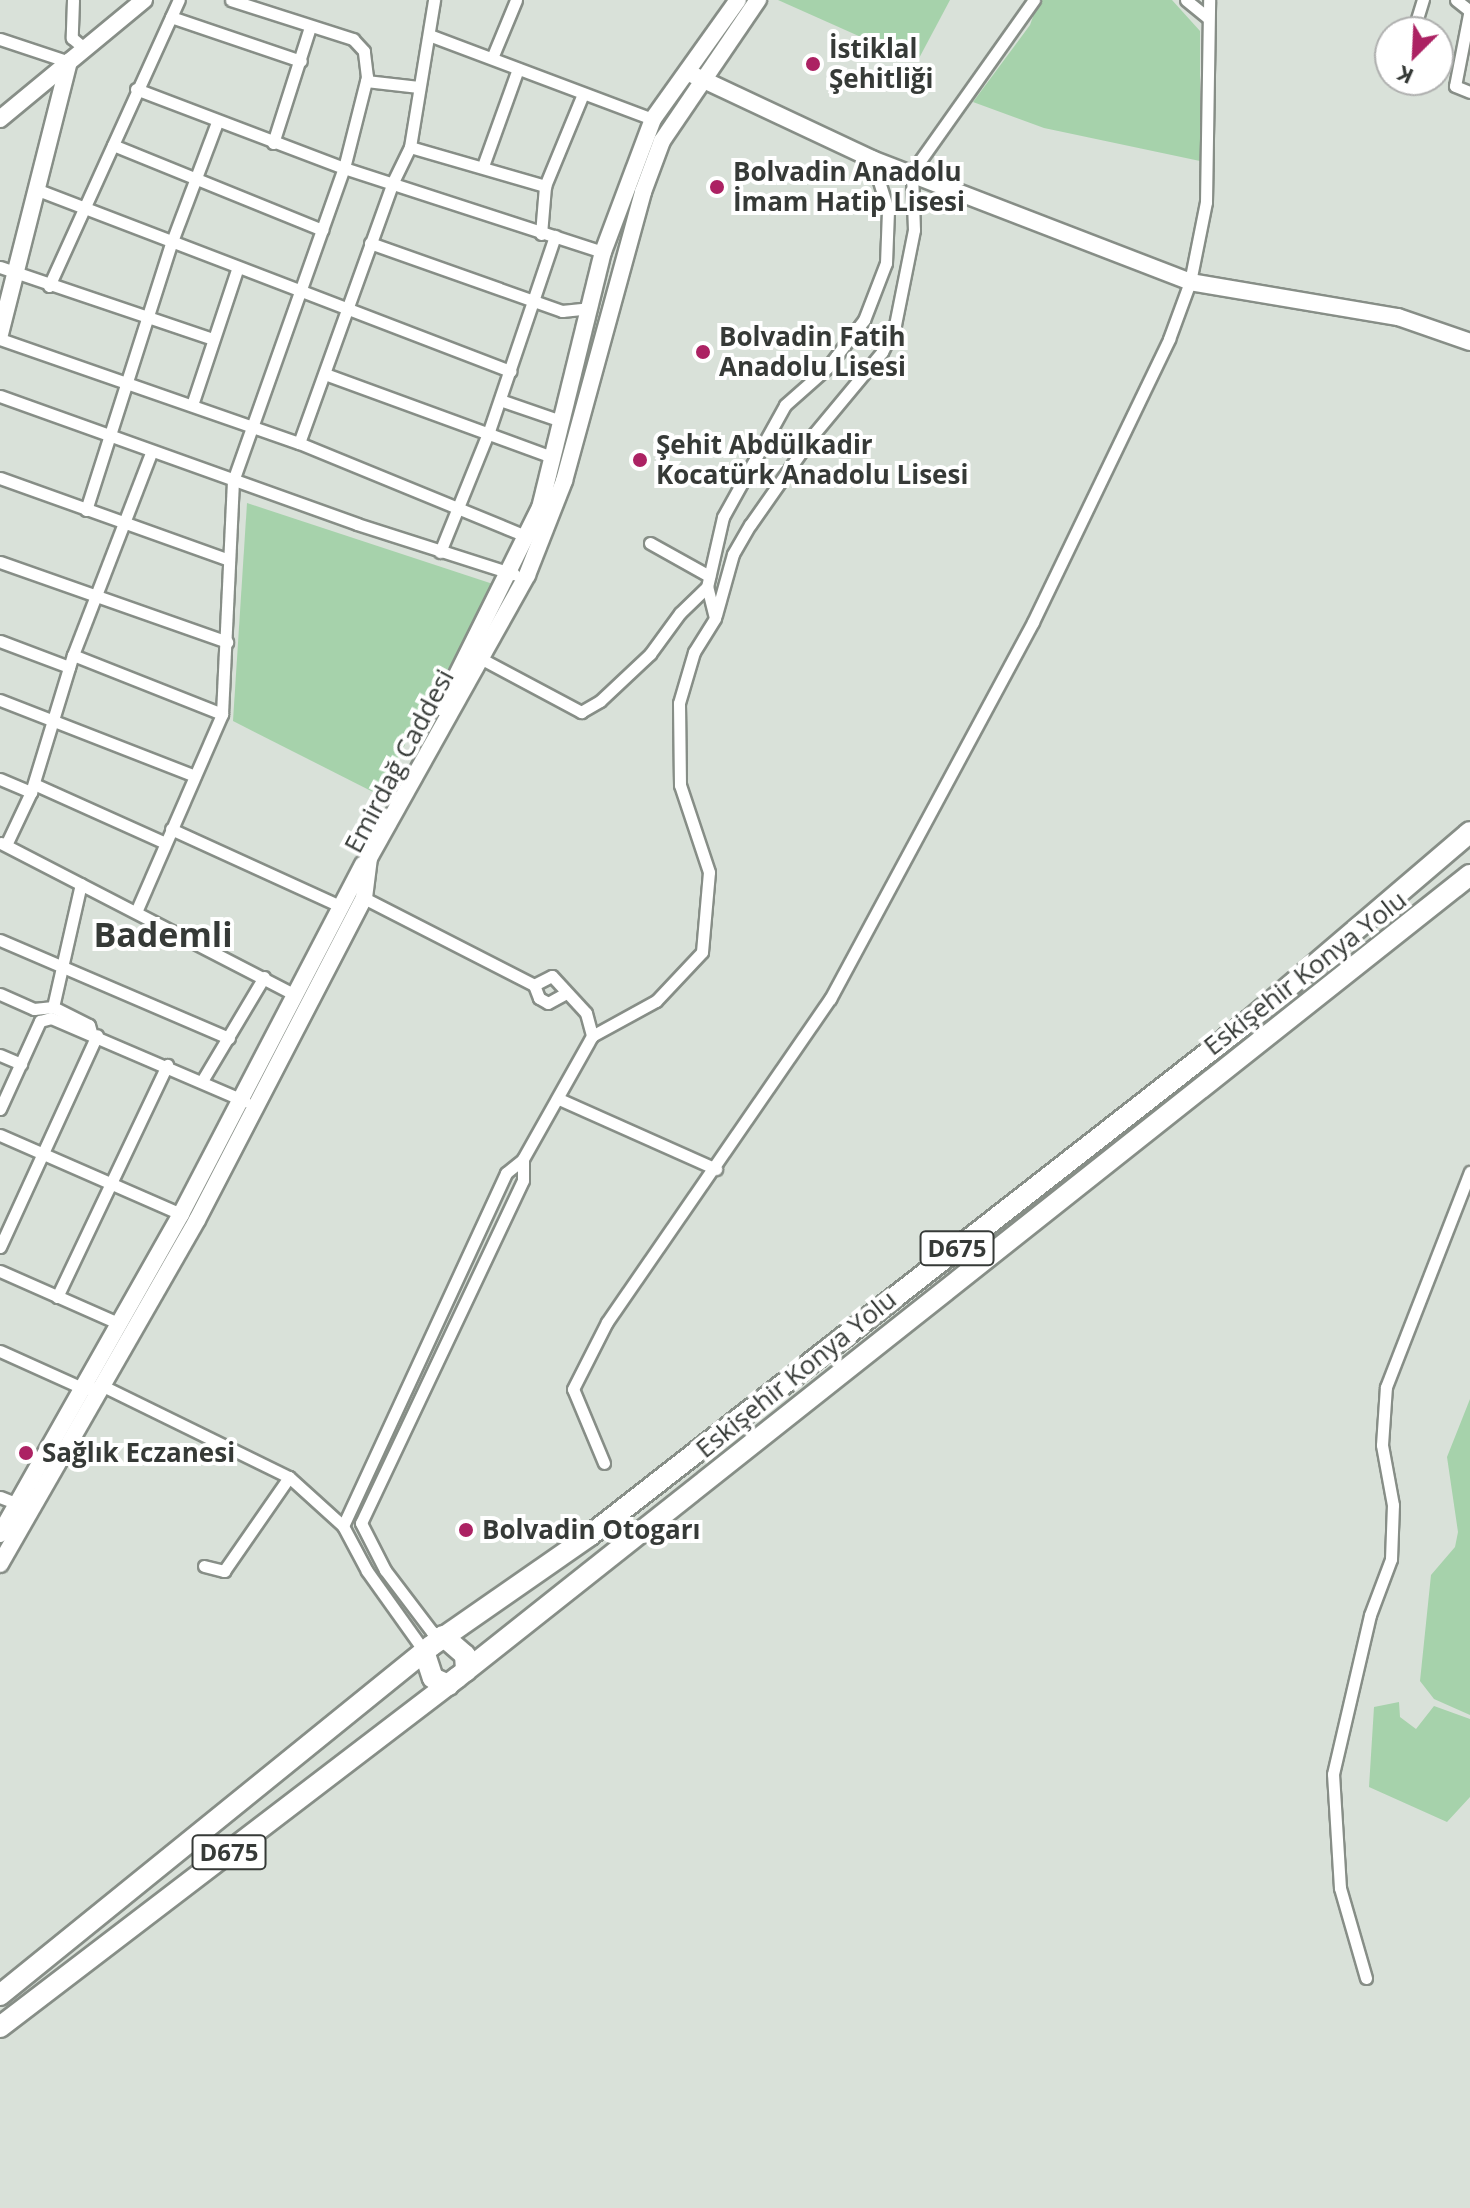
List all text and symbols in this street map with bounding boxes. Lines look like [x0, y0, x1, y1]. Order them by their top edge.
north arrow [1374, 16, 1454, 96]
place label: İstiklal Şehitliği [829, 33, 933, 94]
marker: İstiklal Şehitliği [804, 55, 822, 73]
text: K [1392, 59, 1418, 93]
place label: Bolvadin Anadolu İmam Hatip Lisesi [733, 156, 965, 218]
marker: Bolvadin Anadolu İmam Hatip Lisesi [708, 178, 726, 196]
place label: Bolvadin Fatih Anadolu Lisesi [719, 321, 906, 382]
marker: Bolvadin Fatih Anadolu Lisesi [694, 343, 712, 361]
place label: Şehit Abdülkadir Kocatürk Anadolu Lisesi [656, 429, 968, 490]
marker: Şehit Abdülkadir Kocatürk Anadolu Lisesi [631, 451, 649, 469]
street label: Emirdağ Caddesi [338, 664, 460, 858]
street label: Eskişehir Konya Yolu [1198, 884, 1412, 1062]
district label: Bademli [93, 915, 233, 955]
road number: D675 [919, 1228, 995, 1268]
street label: Eskişehir Konya Yolu [690, 1284, 902, 1464]
place label: Sağlık Eczanesi [42, 1437, 235, 1469]
marker: Sağlık Eczanesi [17, 1444, 35, 1462]
place label: Bolvadin Otogarı [482, 1514, 700, 1546]
marker: Bolvadin Otogarı [457, 1521, 475, 1539]
road number: D675 [191, 1832, 267, 1872]

